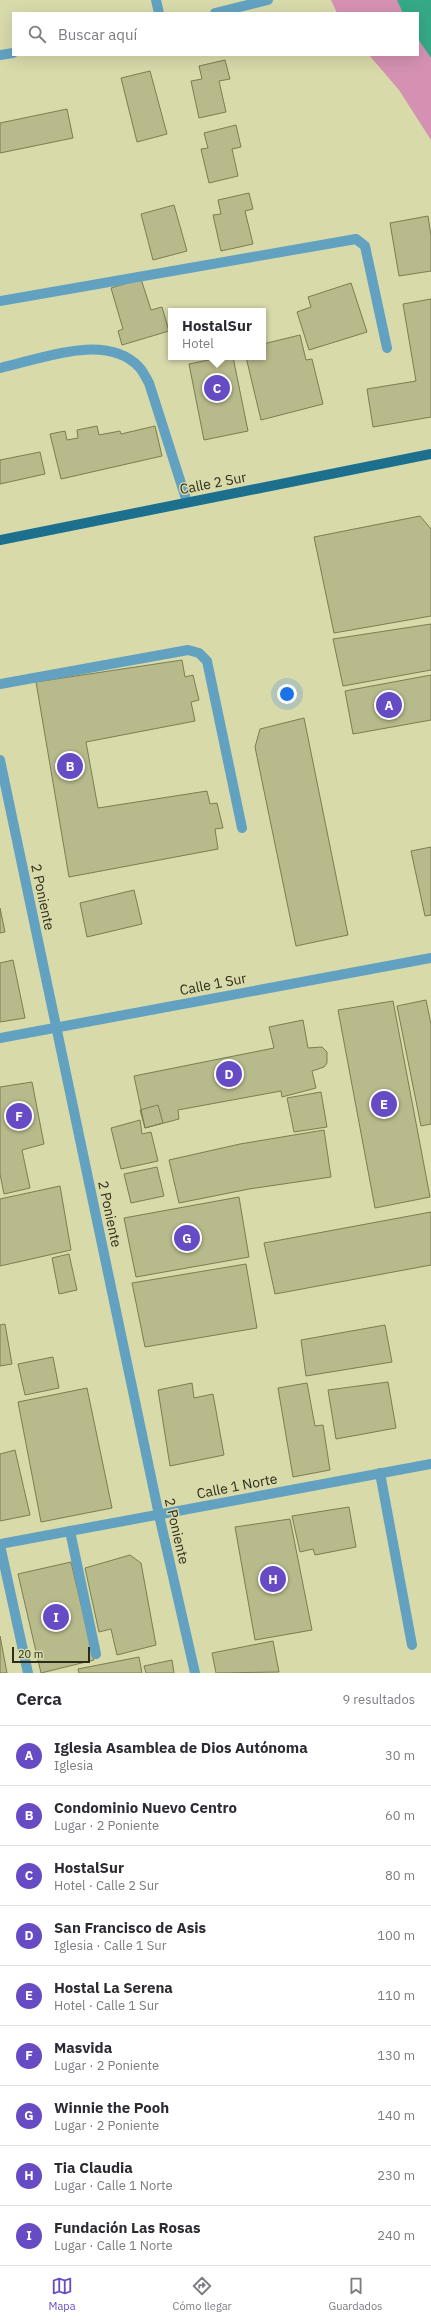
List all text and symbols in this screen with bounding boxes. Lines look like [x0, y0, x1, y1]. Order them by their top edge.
search box [12, 12, 419, 56]
icon: search [26, 23, 48, 45]
text: Buscar aquí [58, 25, 137, 44]
popup [168, 308, 266, 360]
text: HostalSur [182, 316, 252, 335]
text: Hotel [182, 335, 214, 352]
pin: C [204, 373, 230, 403]
street label: Calle 2 Sur [178, 468, 248, 498]
your location [277, 684, 297, 704]
pin: A [376, 690, 402, 720]
pin: B [57, 751, 83, 781]
street label: 2 Poniente [27, 862, 59, 932]
street label: Calle 1 Sur [178, 969, 248, 999]
pin: D [216, 1059, 242, 1089]
pin: E [371, 1089, 397, 1119]
pin: F [6, 1101, 32, 1131]
street label: 2 Poniente [94, 1179, 126, 1249]
pin: G [174, 1223, 200, 1253]
street label: Calle 1 Norte [195, 1469, 279, 1503]
street label: 2 Poniente [161, 1496, 193, 1566]
pin: H [260, 1564, 286, 1594]
pin: I [43, 1602, 69, 1632]
scale bar [12, 1645, 90, 1664]
text: 20 m [18, 1647, 43, 1661]
text: Cerca [16, 1688, 62, 1710]
text: 9 resultados [342, 1691, 415, 1708]
text: Iglesia Asamblea de Dios Autónoma [54, 1738, 308, 1757]
text: A [25, 1747, 33, 1764]
text: 30 m [385, 1747, 415, 1764]
text: Iglesia [54, 1757, 93, 1774]
text: Condominio Nuevo Centro [54, 1798, 237, 1817]
text: B [25, 1807, 33, 1824]
text: 60 m [385, 1807, 415, 1824]
text: Lugar · 2 Poniente [54, 1817, 159, 1834]
text: HostalSur [54, 1858, 124, 1877]
text: C [25, 1867, 33, 1884]
text: 80 m [385, 1867, 415, 1884]
text: Hotel · Calle 2 Sur [54, 1877, 159, 1894]
text: San Francisco de Asis [54, 1918, 206, 1937]
text: D [24, 1927, 34, 1944]
text: 100 m [377, 1927, 415, 1944]
text: Iglesia · Calle 1 Sur [54, 1937, 166, 1954]
text: Hostal La Serena [54, 1978, 173, 1997]
text: E [25, 1987, 33, 2004]
text: 110 m [377, 1987, 415, 2004]
text: Hotel · Calle 1 Sur [54, 1997, 159, 2014]
text: Masvida [54, 2038, 112, 2057]
text: F [25, 2047, 33, 2064]
text: 130 m [377, 2047, 415, 2064]
text: Lugar · 2 Poniente [54, 2057, 159, 2074]
text: Winnie the Pooh [54, 2098, 169, 2117]
text: G [24, 2107, 34, 2124]
text: 140 m [377, 2107, 415, 2124]
text: Lugar · 2 Poniente [54, 2117, 159, 2134]
text: Tia Claudia [54, 2158, 133, 2177]
text: H [24, 2167, 34, 2184]
text: 230 m [377, 2167, 415, 2184]
text: Lugar · Calle 1 Norte [54, 2177, 173, 2194]
text: Fundación Las Rosas [54, 2218, 201, 2237]
text: I [26, 2227, 32, 2244]
text: 240 m [377, 2227, 415, 2244]
text: Lugar · Calle 1 Norte [54, 2237, 173, 2254]
tab: Mapa [49, 2275, 76, 2313]
tab: Cómo llegar [173, 2275, 232, 2313]
tab: Guardados [329, 2275, 382, 2313]

